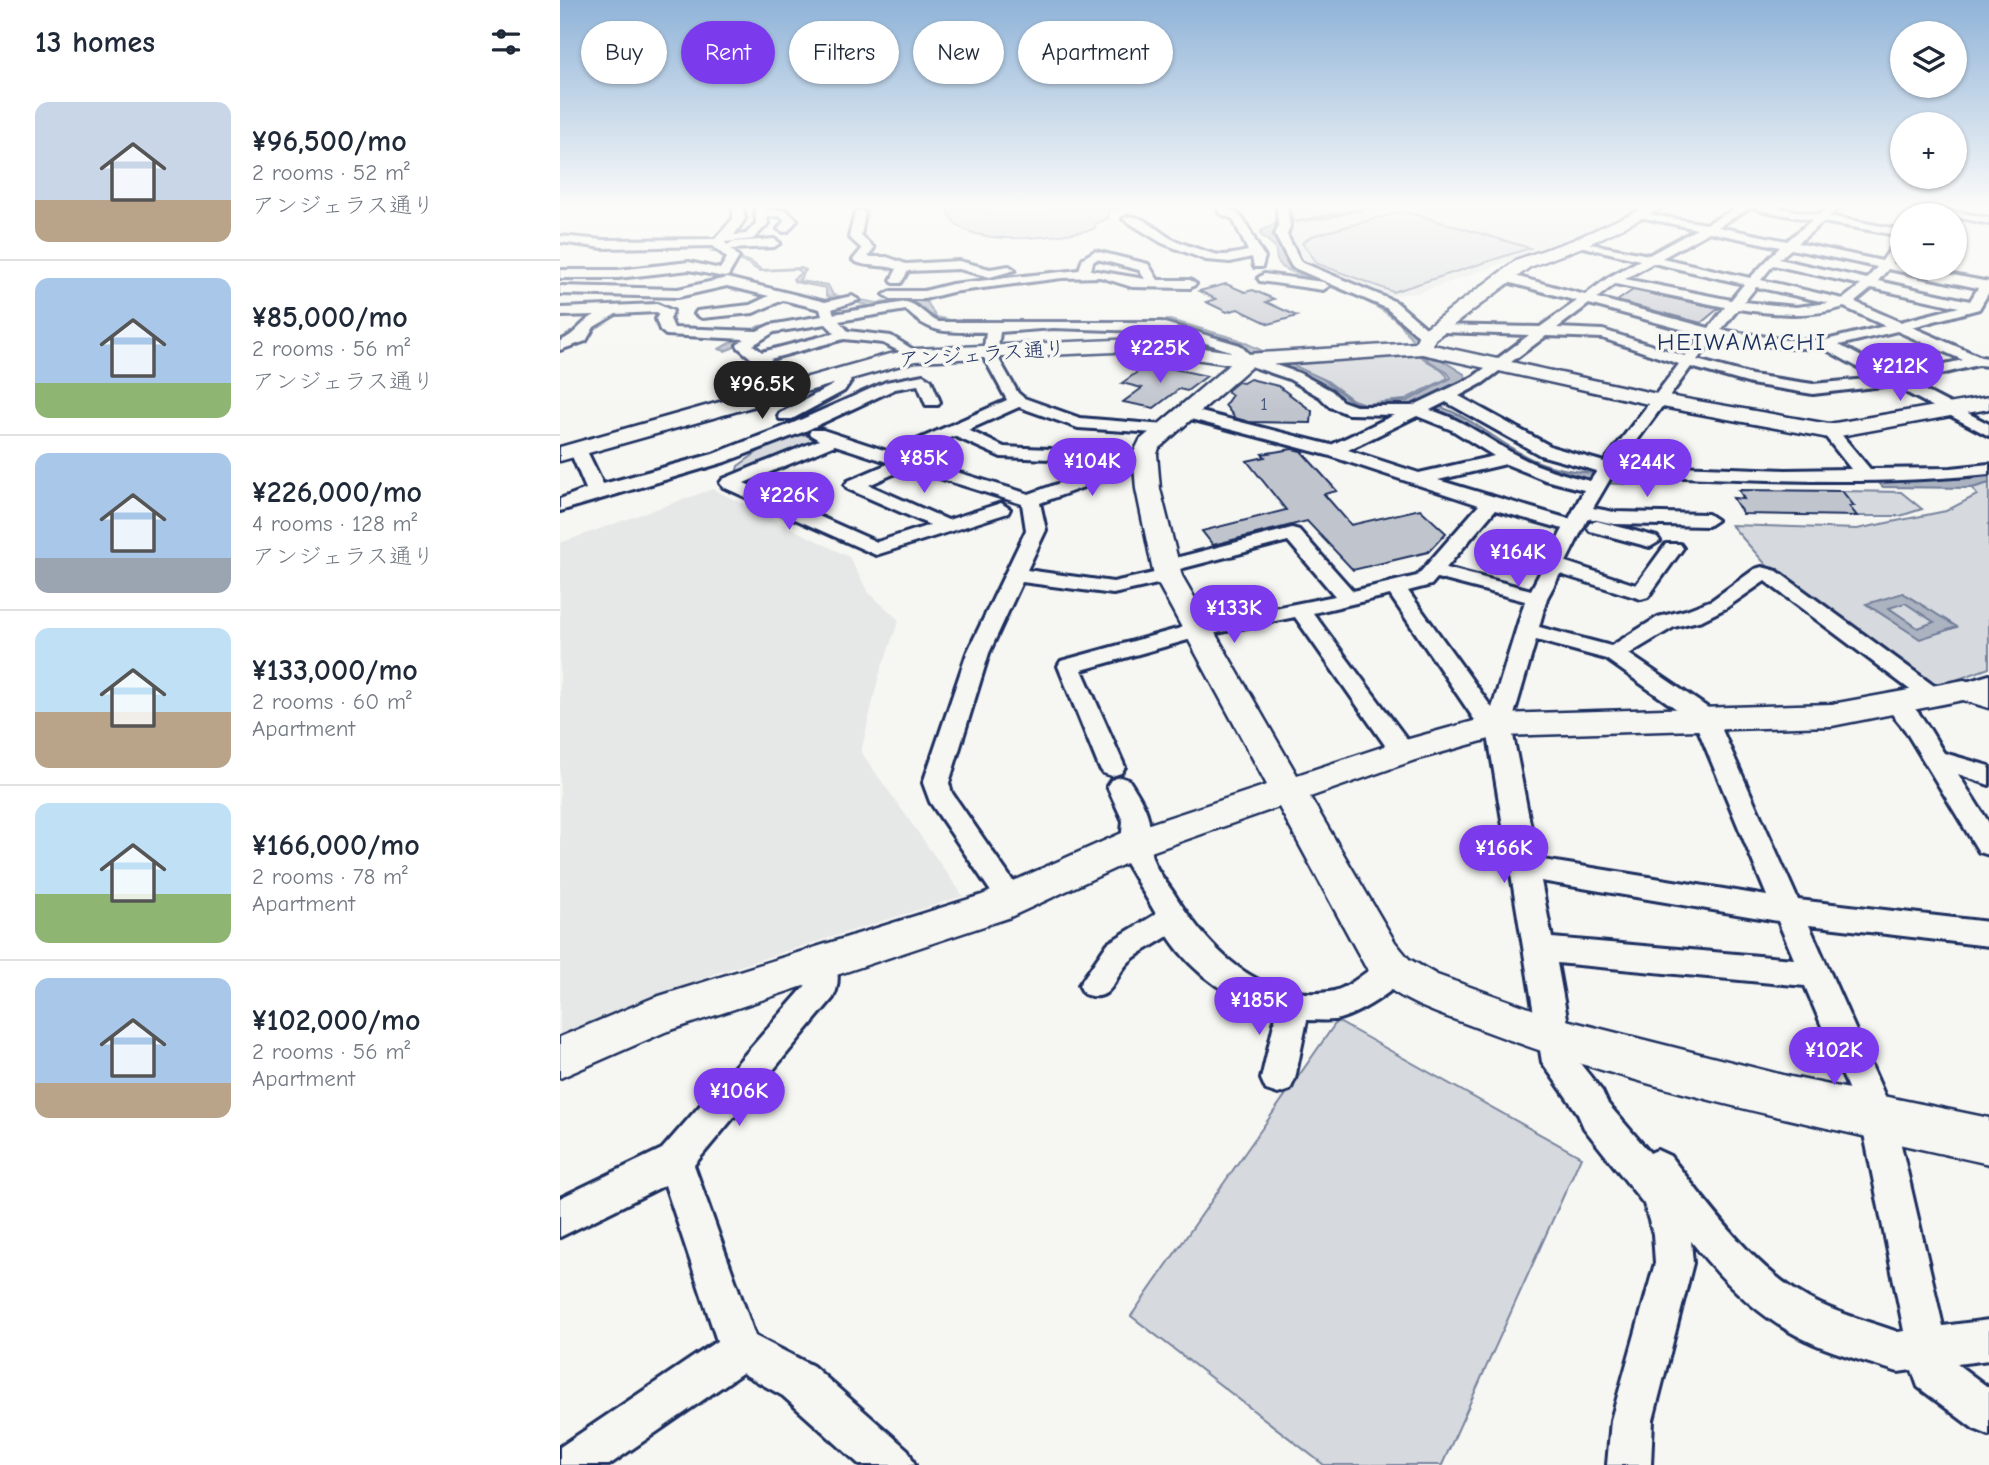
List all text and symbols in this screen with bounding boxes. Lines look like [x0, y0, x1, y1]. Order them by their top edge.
chip: Buy [581, 21, 667, 84]
chip: Rent [681, 21, 775, 84]
chip: Filters [789, 21, 899, 84]
chip: New [913, 21, 1004, 84]
chip: Apartment [1018, 21, 1173, 84]
map controls [1890, 21, 1967, 280]
button: layers [1890, 21, 1967, 98]
icon: filters [487, 23, 525, 61]
text: 13 homes [35, 25, 155, 60]
button: + [1890, 112, 1967, 189]
text: ¥96,500/mo [252, 124, 407, 159]
icon: home [91, 130, 175, 214]
text: 2 rooms · 52 m² [252, 159, 410, 186]
text: アンジェラス通り [252, 192, 435, 219]
button: − [1890, 203, 1967, 280]
text: ¥85,000/mo [252, 300, 408, 335]
icon: home [91, 306, 175, 390]
pin: ¥225K [1111, 326, 1209, 385]
district label: HEIWAMACHI [1657, 328, 1827, 356]
text: ¥225K [1130, 334, 1190, 361]
text: 2 rooms · 56 m² [252, 335, 410, 362]
street label: アンジェラス通り [898, 336, 1066, 372]
pin: ¥212K [1851, 344, 1949, 403]
text: ¥212K [1872, 352, 1928, 379]
pin: ¥96.5K [705, 362, 819, 421]
text: アンジェラス通り [252, 368, 435, 395]
text: ¥96.5K [730, 370, 794, 397]
house number: 1 [1260, 393, 1268, 415]
pin: ¥85K [883, 435, 965, 495]
pin: ¥104K [1043, 438, 1141, 498]
pin: ¥244K [1598, 440, 1696, 499]
text: ¥85K [900, 444, 948, 471]
text: ¥104K [1063, 447, 1121, 474]
text: ¥244K [1619, 448, 1675, 475]
pin: ¥226K [740, 472, 838, 532]
text: ¥226,000/mo [252, 475, 422, 510]
icon: home [91, 481, 175, 565]
text: ¥226K [759, 481, 819, 508]
text: 4 rooms · 128 m² [252, 510, 417, 537]
pin: ¥164K [1469, 530, 1567, 589]
text: ¥164K [1490, 538, 1546, 565]
text: アンジェラス通り [252, 543, 435, 570]
pin: ¥133K [1185, 586, 1283, 645]
text: ¥133K [1206, 594, 1262, 621]
text: ¥133,000/mo [252, 653, 418, 688]
icon: home [91, 656, 175, 740]
text: 2 rooms · 60 m² [252, 688, 412, 715]
text: Apartment [252, 715, 355, 742]
pin: ¥166K [1455, 826, 1553, 885]
text: ¥166,000/mo [252, 828, 420, 863]
icon: home [91, 831, 175, 915]
text: ¥166K [1475, 834, 1533, 861]
text: 2 rooms · 78 m² [252, 863, 408, 890]
text: Apartment [252, 890, 355, 917]
pin: ¥185K [1210, 978, 1308, 1037]
text: ¥185K [1230, 986, 1288, 1013]
text: ¥102,000/mo [252, 1003, 420, 1038]
icon: home [91, 1006, 175, 1090]
pin: ¥102K [1785, 1028, 1883, 1087]
text: ¥102K [1805, 1036, 1863, 1063]
text: 2 rooms · 56 m² [252, 1038, 410, 1065]
text: Apartment [252, 1065, 355, 1092]
pin: ¥106K [690, 1068, 788, 1128]
text: ¥106K [710, 1077, 768, 1104]

